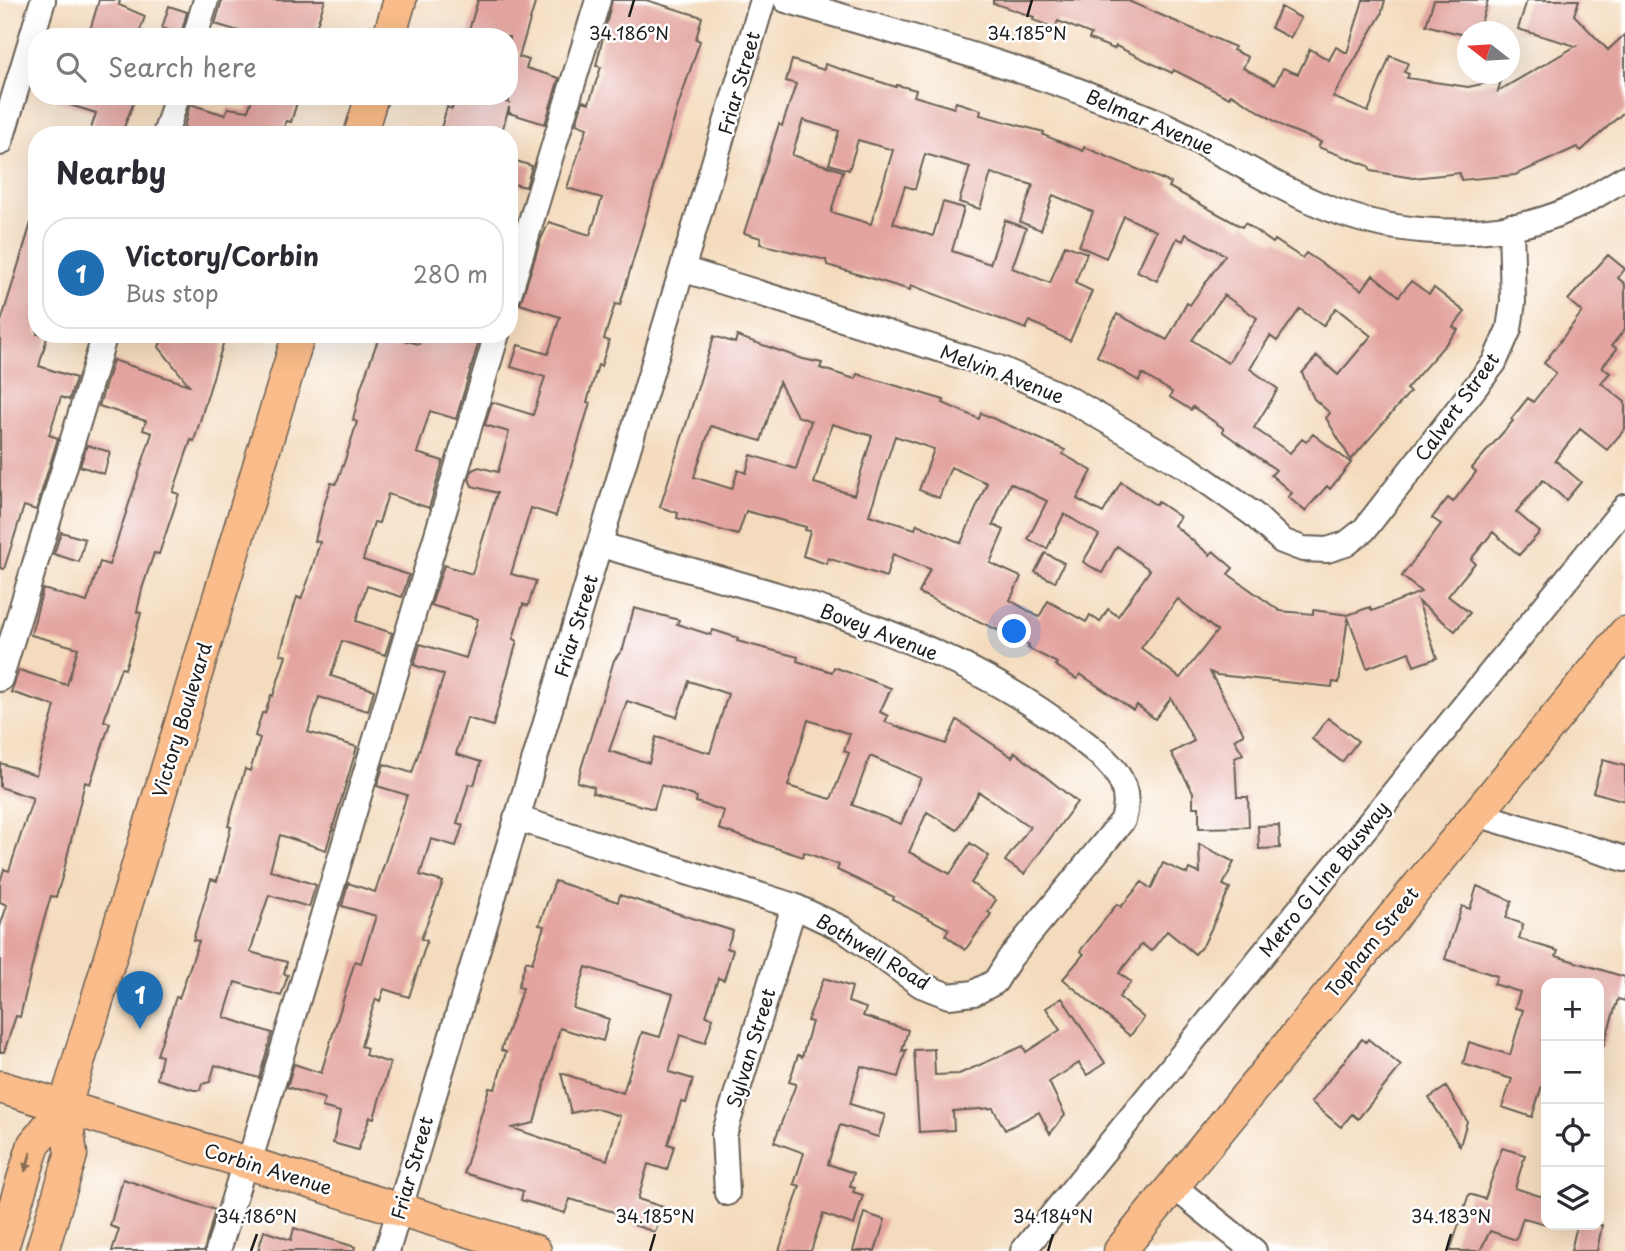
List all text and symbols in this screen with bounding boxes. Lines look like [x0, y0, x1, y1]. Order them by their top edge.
text: 34.186°N [589, 19, 669, 46]
text: 34.185°N [987, 19, 1067, 46]
north arrow [1457, 21, 1520, 84]
search box [28, 28, 518, 105]
street label: Friar Street [710, 28, 766, 138]
text: Search here [108, 47, 257, 86]
icon: search [52, 48, 90, 86]
street label: Belmar Avenue [1082, 82, 1219, 161]
text: Nearby [56, 149, 166, 194]
text: Victory/Corbin [125, 236, 319, 275]
text: 1 [76, 256, 87, 291]
text: 280 m [413, 256, 488, 291]
text: Bus stop [125, 275, 219, 310]
street label: Melvin Avenue [936, 337, 1068, 410]
street label: Calvert Street [1407, 346, 1505, 466]
street label: Friar Street [546, 571, 604, 681]
street label: Bovey Avenue [816, 596, 942, 666]
your location [997, 614, 1031, 648]
street label: Victory Boulevard [144, 638, 218, 801]
street label: Metro G Line Busway [1251, 794, 1395, 962]
street label: Topham Street [1318, 880, 1425, 1002]
street label: Bothwell Road [811, 906, 936, 996]
pin: 1 [117, 971, 163, 1029]
map controls [1541, 978, 1604, 1230]
button: + [1541, 978, 1604, 1041]
street label: Sylvan Street [719, 984, 782, 1111]
button: − [1541, 1041, 1604, 1104]
button: locate [1541, 1104, 1604, 1167]
street label: Friar Street [383, 1113, 439, 1223]
street label: Corbin Avenue [201, 1135, 336, 1201]
one-way arrow [23, 1152, 33, 1173]
button: layers [1541, 1167, 1604, 1230]
text: 34.186°N [217, 1202, 297, 1229]
text: 34.185°N [615, 1202, 695, 1229]
text: 34.184°N [1013, 1202, 1093, 1229]
text: 34.183°N [1411, 1202, 1491, 1229]

